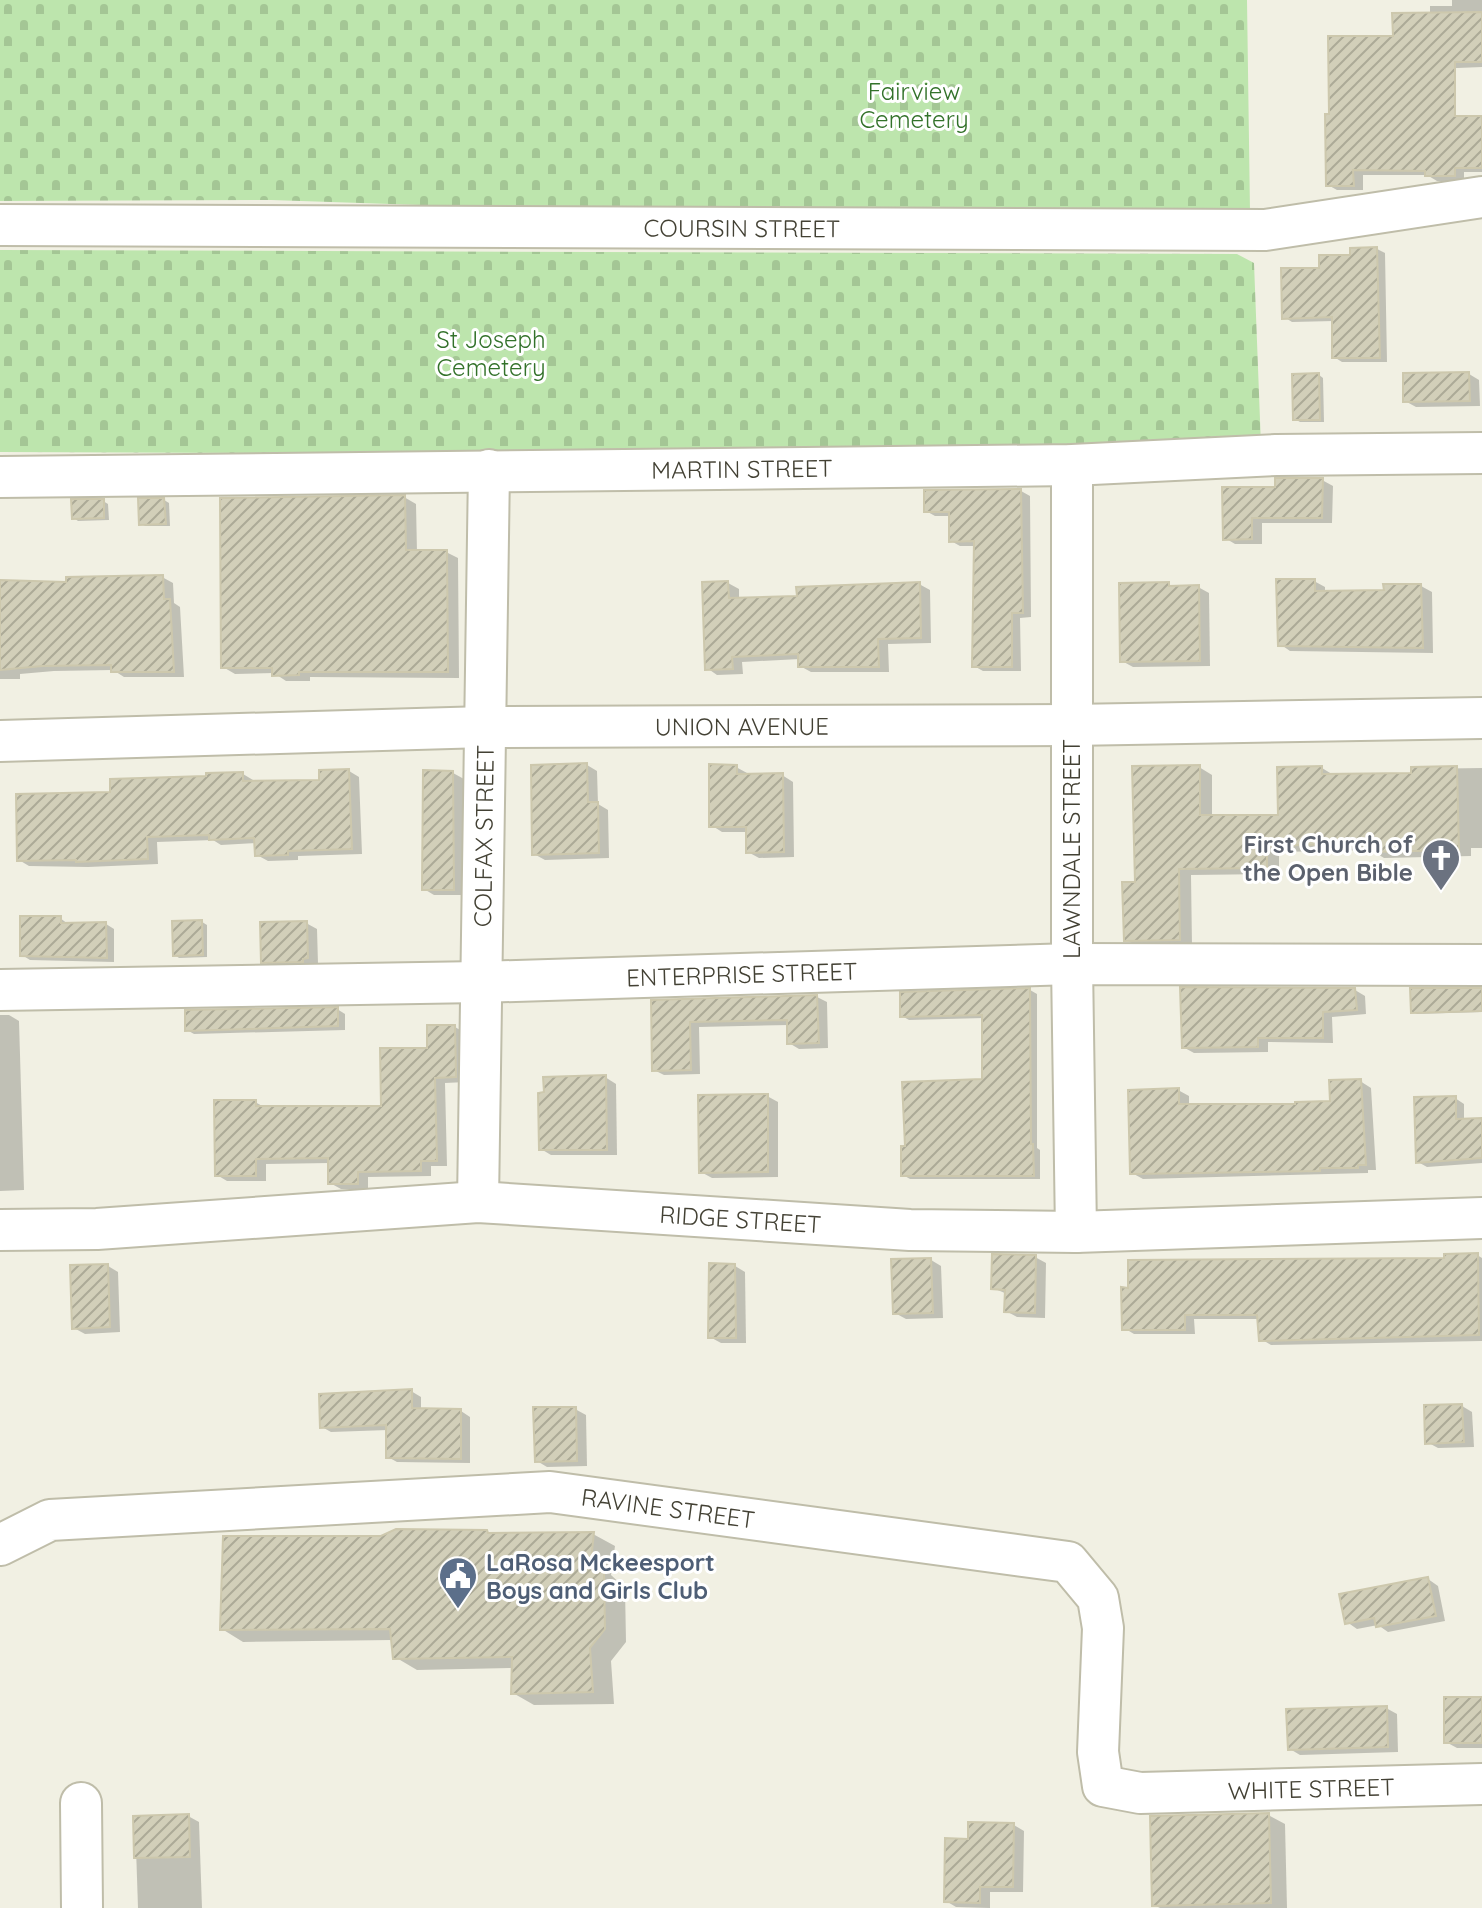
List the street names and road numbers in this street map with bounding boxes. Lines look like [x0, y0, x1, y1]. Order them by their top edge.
street label: COURSIN STREET [644, 213, 840, 243]
street label: MARTIN STREET [651, 453, 833, 485]
street label: UNION AVENUE [655, 711, 829, 741]
street label: LAWNDALE STREET [1056, 739, 1086, 959]
street label: COLFAX STREET [467, 745, 500, 927]
street label: ENTERPRISE STREET [626, 956, 858, 993]
street label: RIDGE STREET [659, 1199, 822, 1239]
street label: RAVINE STREET [580, 1481, 757, 1535]
street label: WHITE STREET [1227, 1771, 1395, 1806]

